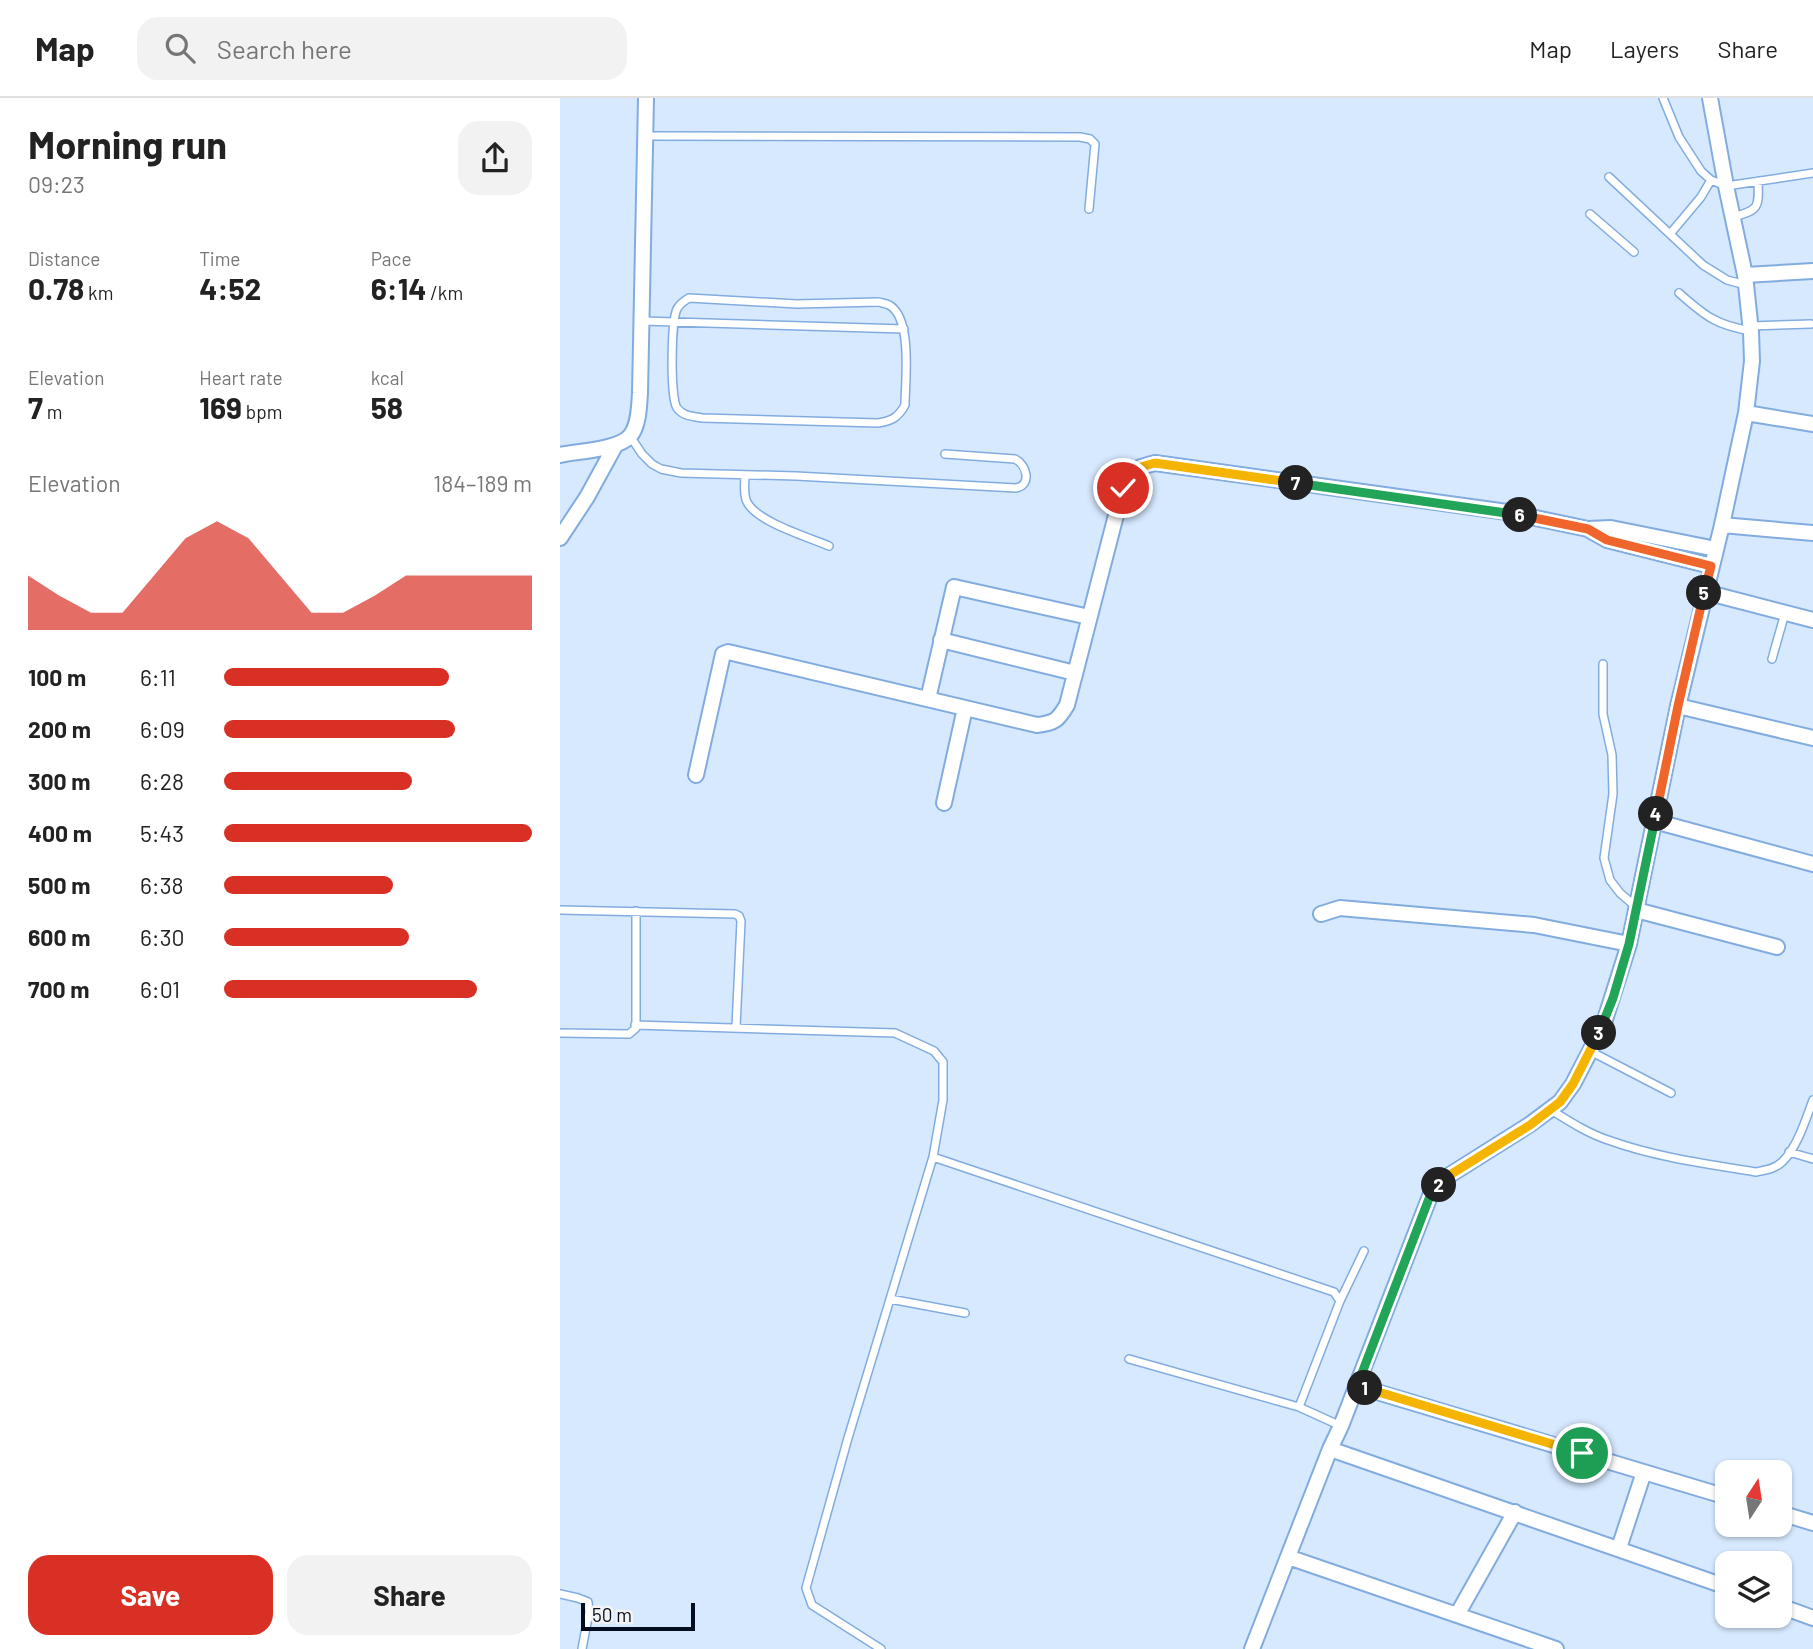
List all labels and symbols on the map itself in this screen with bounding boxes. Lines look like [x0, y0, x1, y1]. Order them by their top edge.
pin [1093, 458, 1153, 518]
pin: 7 [1278, 466, 1314, 500]
pin: 6 [1502, 498, 1538, 532]
pin: 5 [1686, 575, 1722, 610]
pin: 4 [1638, 796, 1674, 832]
pin: 3 [1581, 1016, 1616, 1051]
pin: 2 [1422, 1168, 1456, 1202]
pin: 1 [1348, 1370, 1382, 1406]
pin [1552, 1423, 1612, 1483]
north arrow [1715, 1460, 1792, 1536]
scale bar [581, 1600, 695, 1632]

